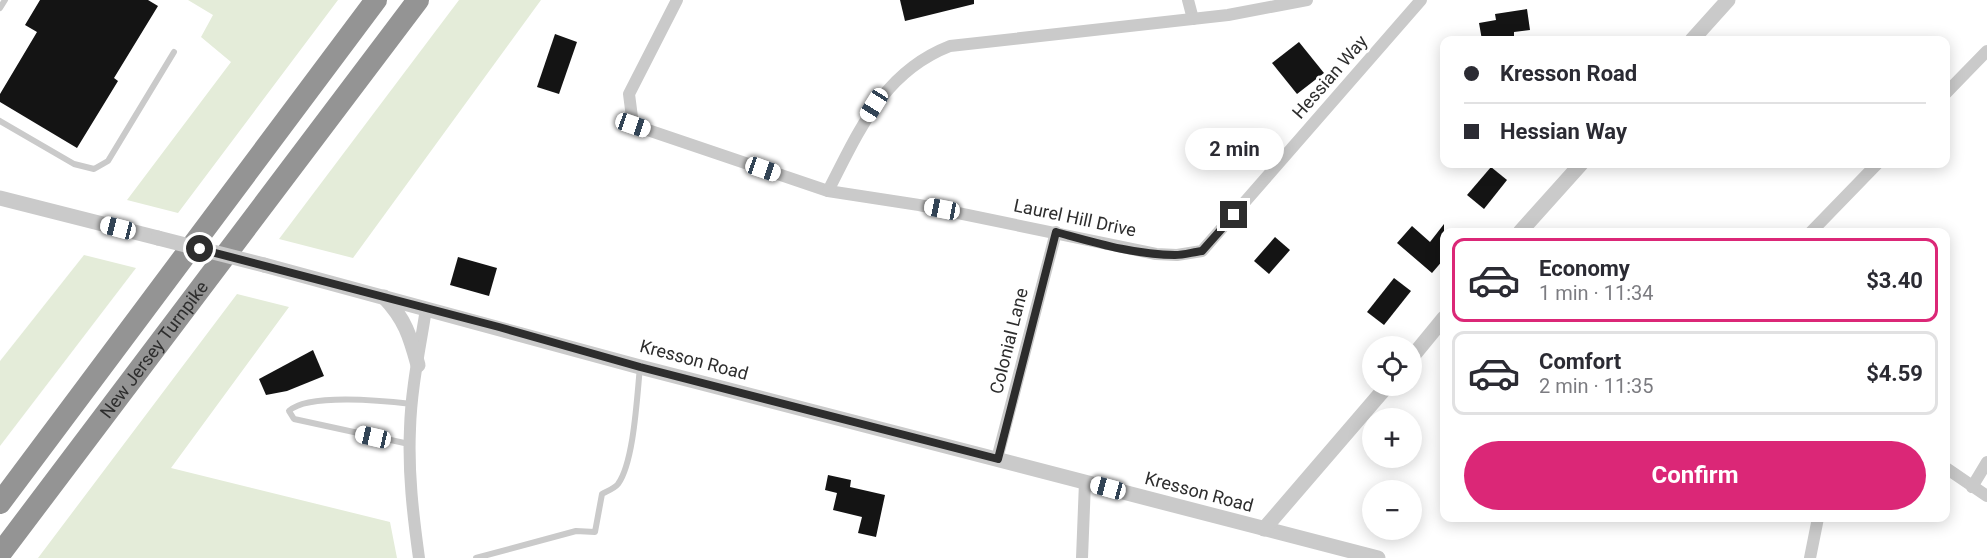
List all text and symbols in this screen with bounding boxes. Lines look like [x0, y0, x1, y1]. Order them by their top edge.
street label: Hessian Way [1288, 30, 1372, 123]
text: Kresson Road [1500, 61, 1637, 86]
car [857, 85, 891, 125]
car [613, 111, 653, 139]
text: Hessian Way [1500, 119, 1627, 144]
callout: 2 min [1184, 128, 1284, 170]
text: 2 min [1209, 137, 1260, 161]
car [743, 155, 783, 183]
street label: Laurel Hill Drive [1012, 194, 1138, 241]
car [923, 197, 961, 221]
route end [1220, 201, 1247, 228]
car [98, 215, 138, 241]
route start [186, 235, 213, 262]
icon: car [1467, 253, 1521, 307]
text: Economy [1539, 256, 1630, 281]
text: $3.40 [1866, 268, 1923, 293]
street label: New Jersey Turnpike [95, 277, 212, 422]
text: 1 min · 11:34 [1539, 281, 1654, 305]
street label: Colonial Lane [985, 286, 1032, 396]
street label: Kresson Road [638, 335, 751, 384]
map controls [1362, 336, 1422, 540]
button: locate [1362, 336, 1422, 396]
icon: car [1467, 346, 1521, 400]
text: Comfort [1539, 349, 1621, 374]
text: $4.59 [1866, 361, 1923, 386]
text: 2 min · 11:35 [1539, 374, 1654, 398]
button: + [1362, 408, 1422, 468]
car [353, 424, 393, 450]
button: Confirm [1464, 441, 1926, 510]
street label: Kresson Road [1143, 467, 1256, 516]
car [1088, 475, 1128, 501]
button: − [1362, 480, 1422, 540]

